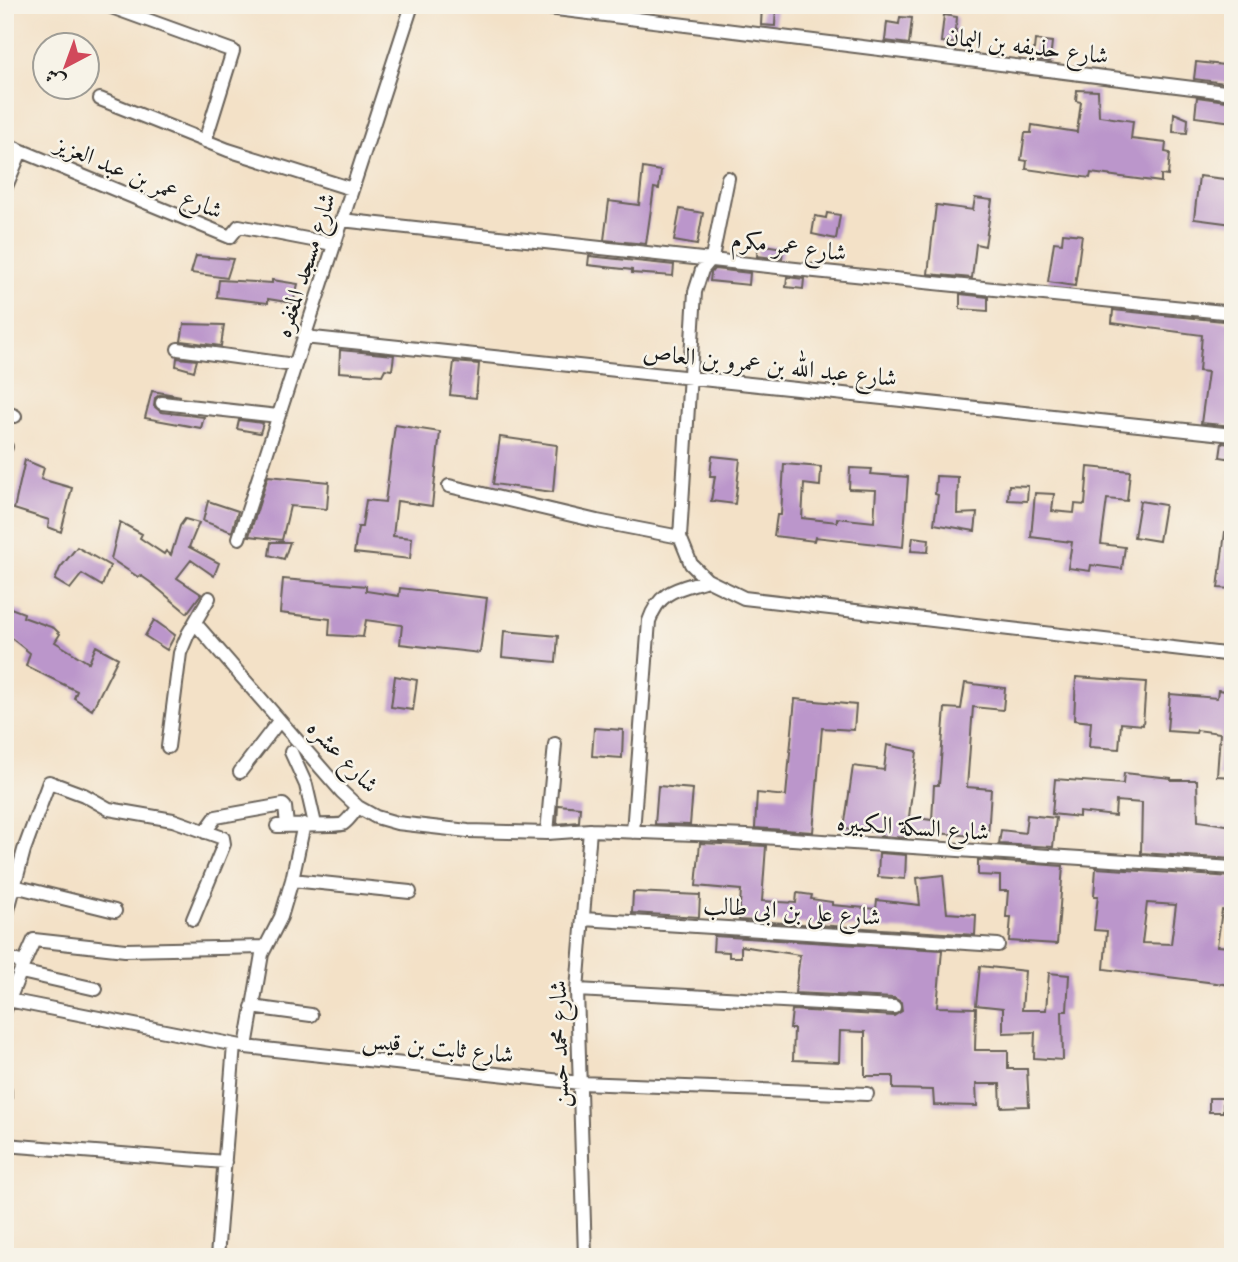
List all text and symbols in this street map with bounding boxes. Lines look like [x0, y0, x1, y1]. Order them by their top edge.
street label: شارع حذيفه بن اليمان [943, 20, 1110, 76]
north arrow [32, 32, 102, 102]
text: ش [40, 62, 71, 94]
street label: شارع عمر بن عبد العزيز [46, 126, 228, 230]
street label: شارع مسجد المغفره [267, 189, 347, 343]
street label: شارع عمر مكرم [729, 223, 848, 274]
street label: شارع عبد الله بن عمرو بن العاص [641, 333, 899, 398]
street label: شارع عشره [297, 712, 386, 803]
street label: شارع السكة الكبيره [835, 806, 990, 852]
street label: شارع على بن ابى طالب [702, 889, 882, 937]
street label: شارع محمد حسن [542, 980, 580, 1108]
street label: شارع ثابت بن قيس [360, 1023, 515, 1075]

